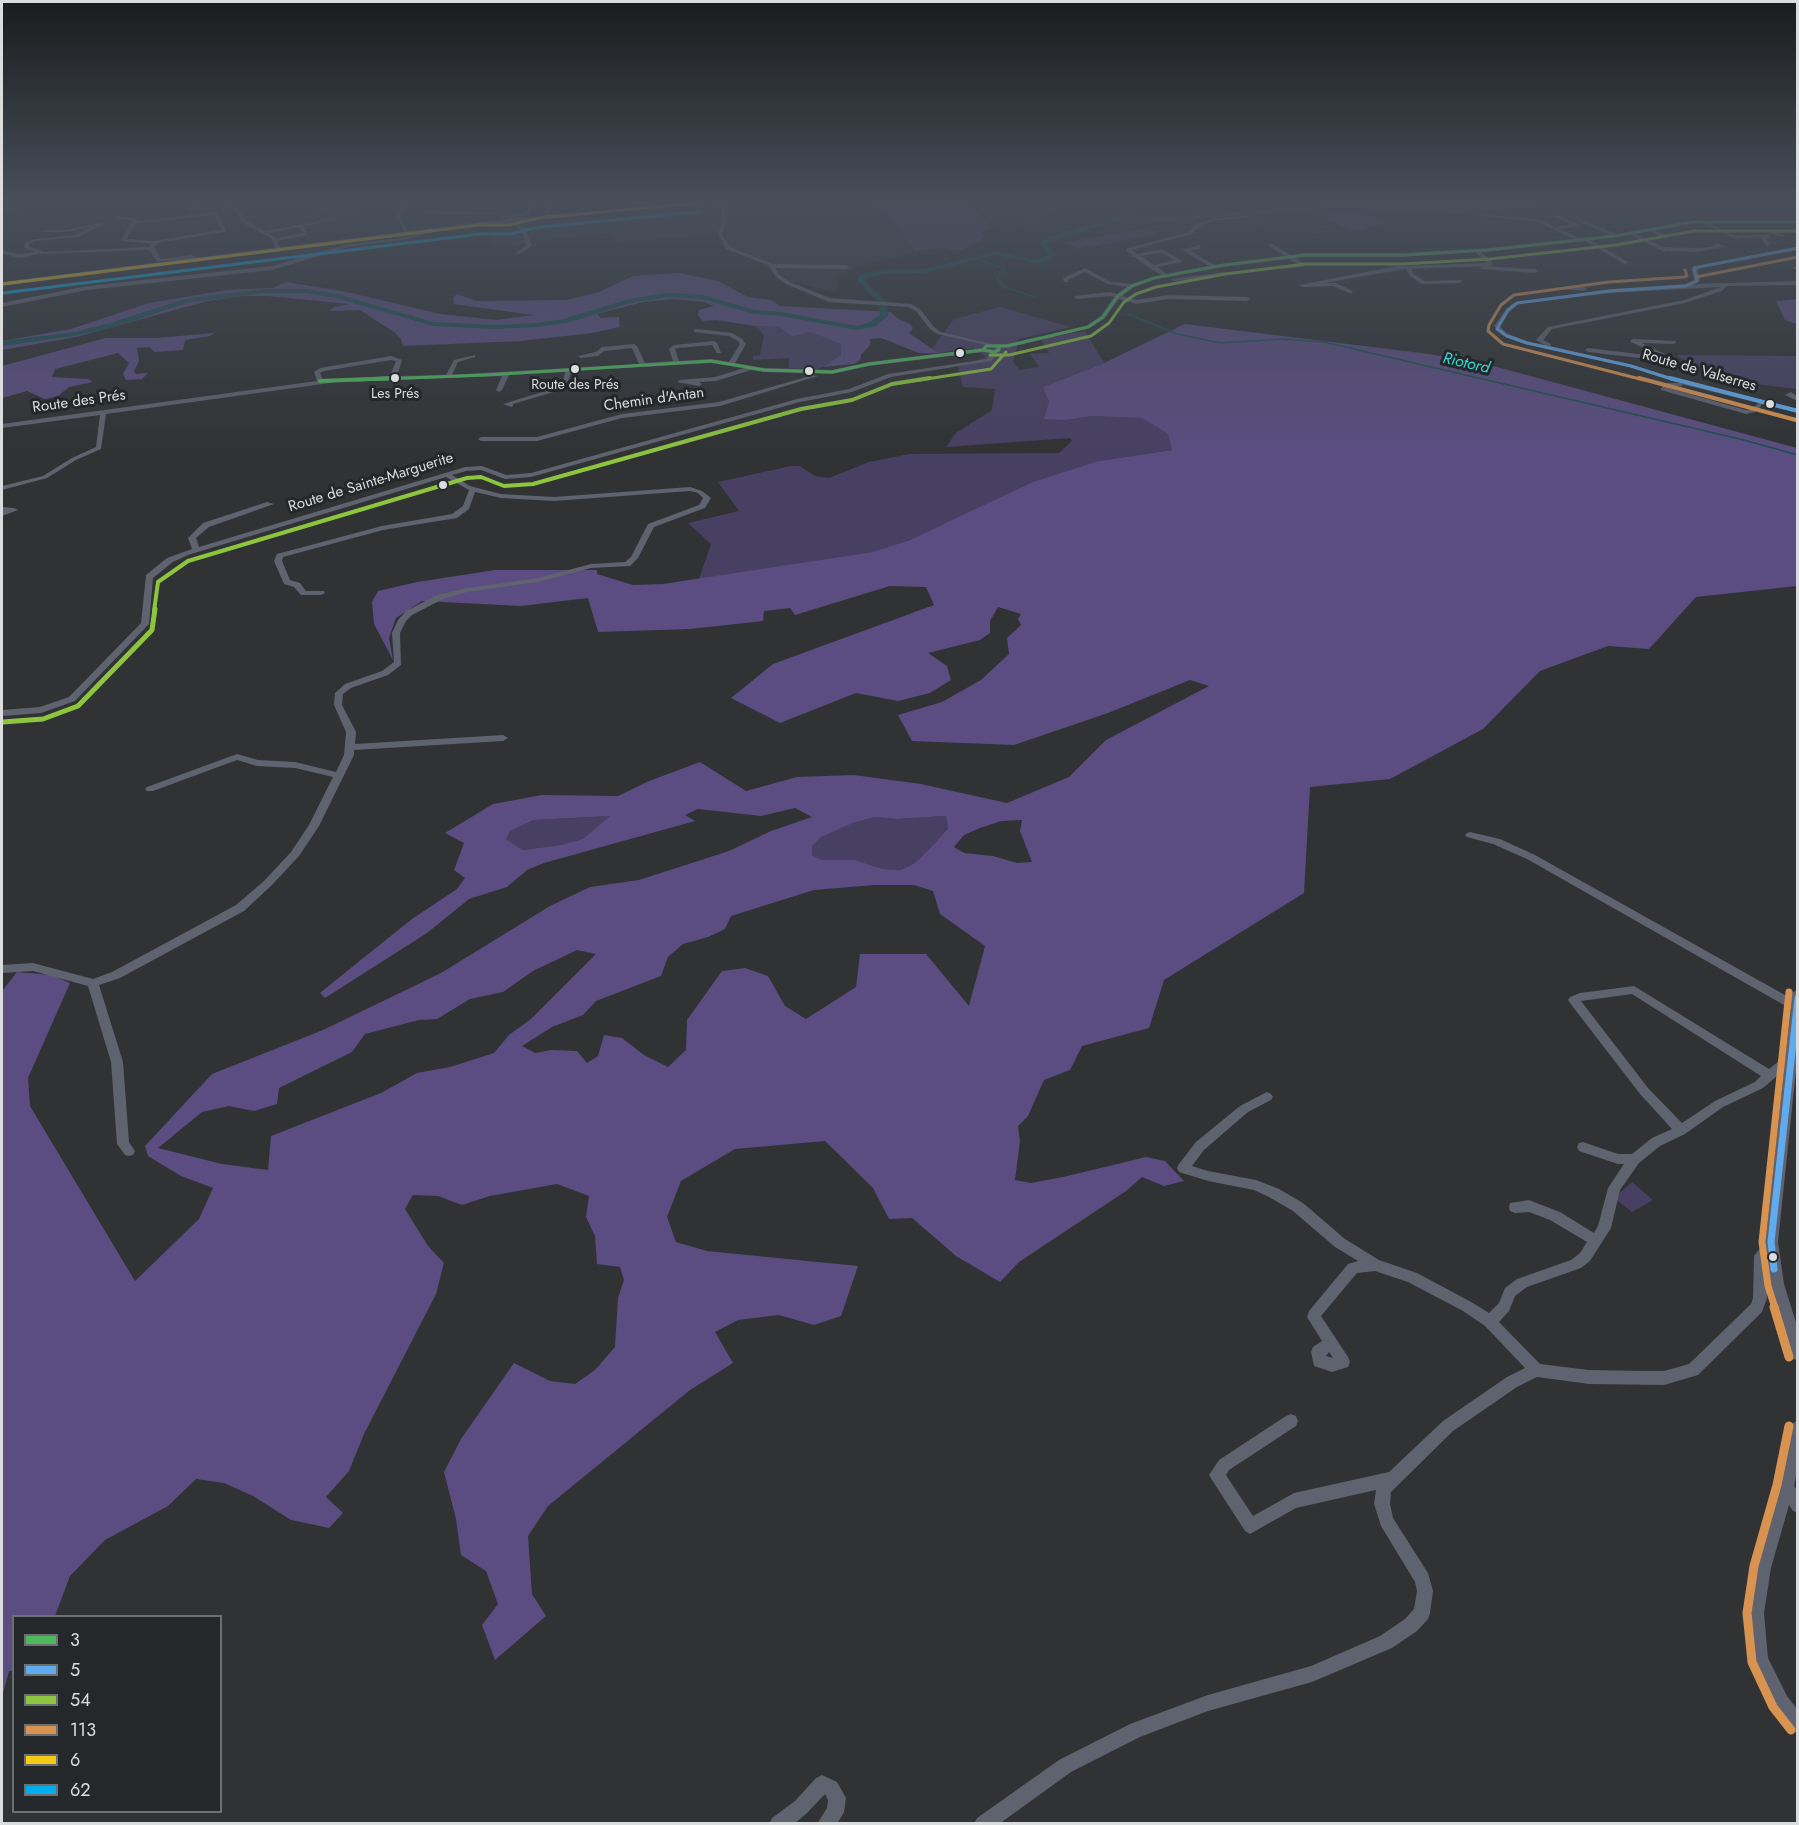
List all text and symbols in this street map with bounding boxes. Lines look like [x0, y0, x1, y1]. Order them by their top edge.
street label: Route de Valserres [1640, 346, 1758, 396]
unlabelled marker [954, 347, 966, 359]
water label: Riotord [1441, 349, 1491, 379]
marker: Route des Prés [569, 363, 581, 375]
unlabelled marker [803, 365, 815, 377]
marker: Les Prés [389, 372, 401, 384]
place label: Route des Prés [531, 378, 619, 394]
street label: Chemin d'Antan [603, 384, 705, 416]
street label: Route des Prés [31, 387, 127, 417]
place label: Les Prés [371, 387, 419, 403]
unlabelled marker [1764, 398, 1776, 410]
street label: Route de Sainte-Marguerite [286, 449, 456, 517]
unlabelled marker [437, 479, 449, 491]
unlabelled marker [1767, 1251, 1779, 1263]
legend [12, 1615, 222, 1813]
text: 3 [70, 1627, 80, 1653]
text: 5 [70, 1657, 80, 1683]
text: 54 [70, 1687, 91, 1713]
text: 113 [70, 1717, 96, 1743]
text: 6 [70, 1747, 80, 1773]
text: 62 [70, 1777, 91, 1803]

